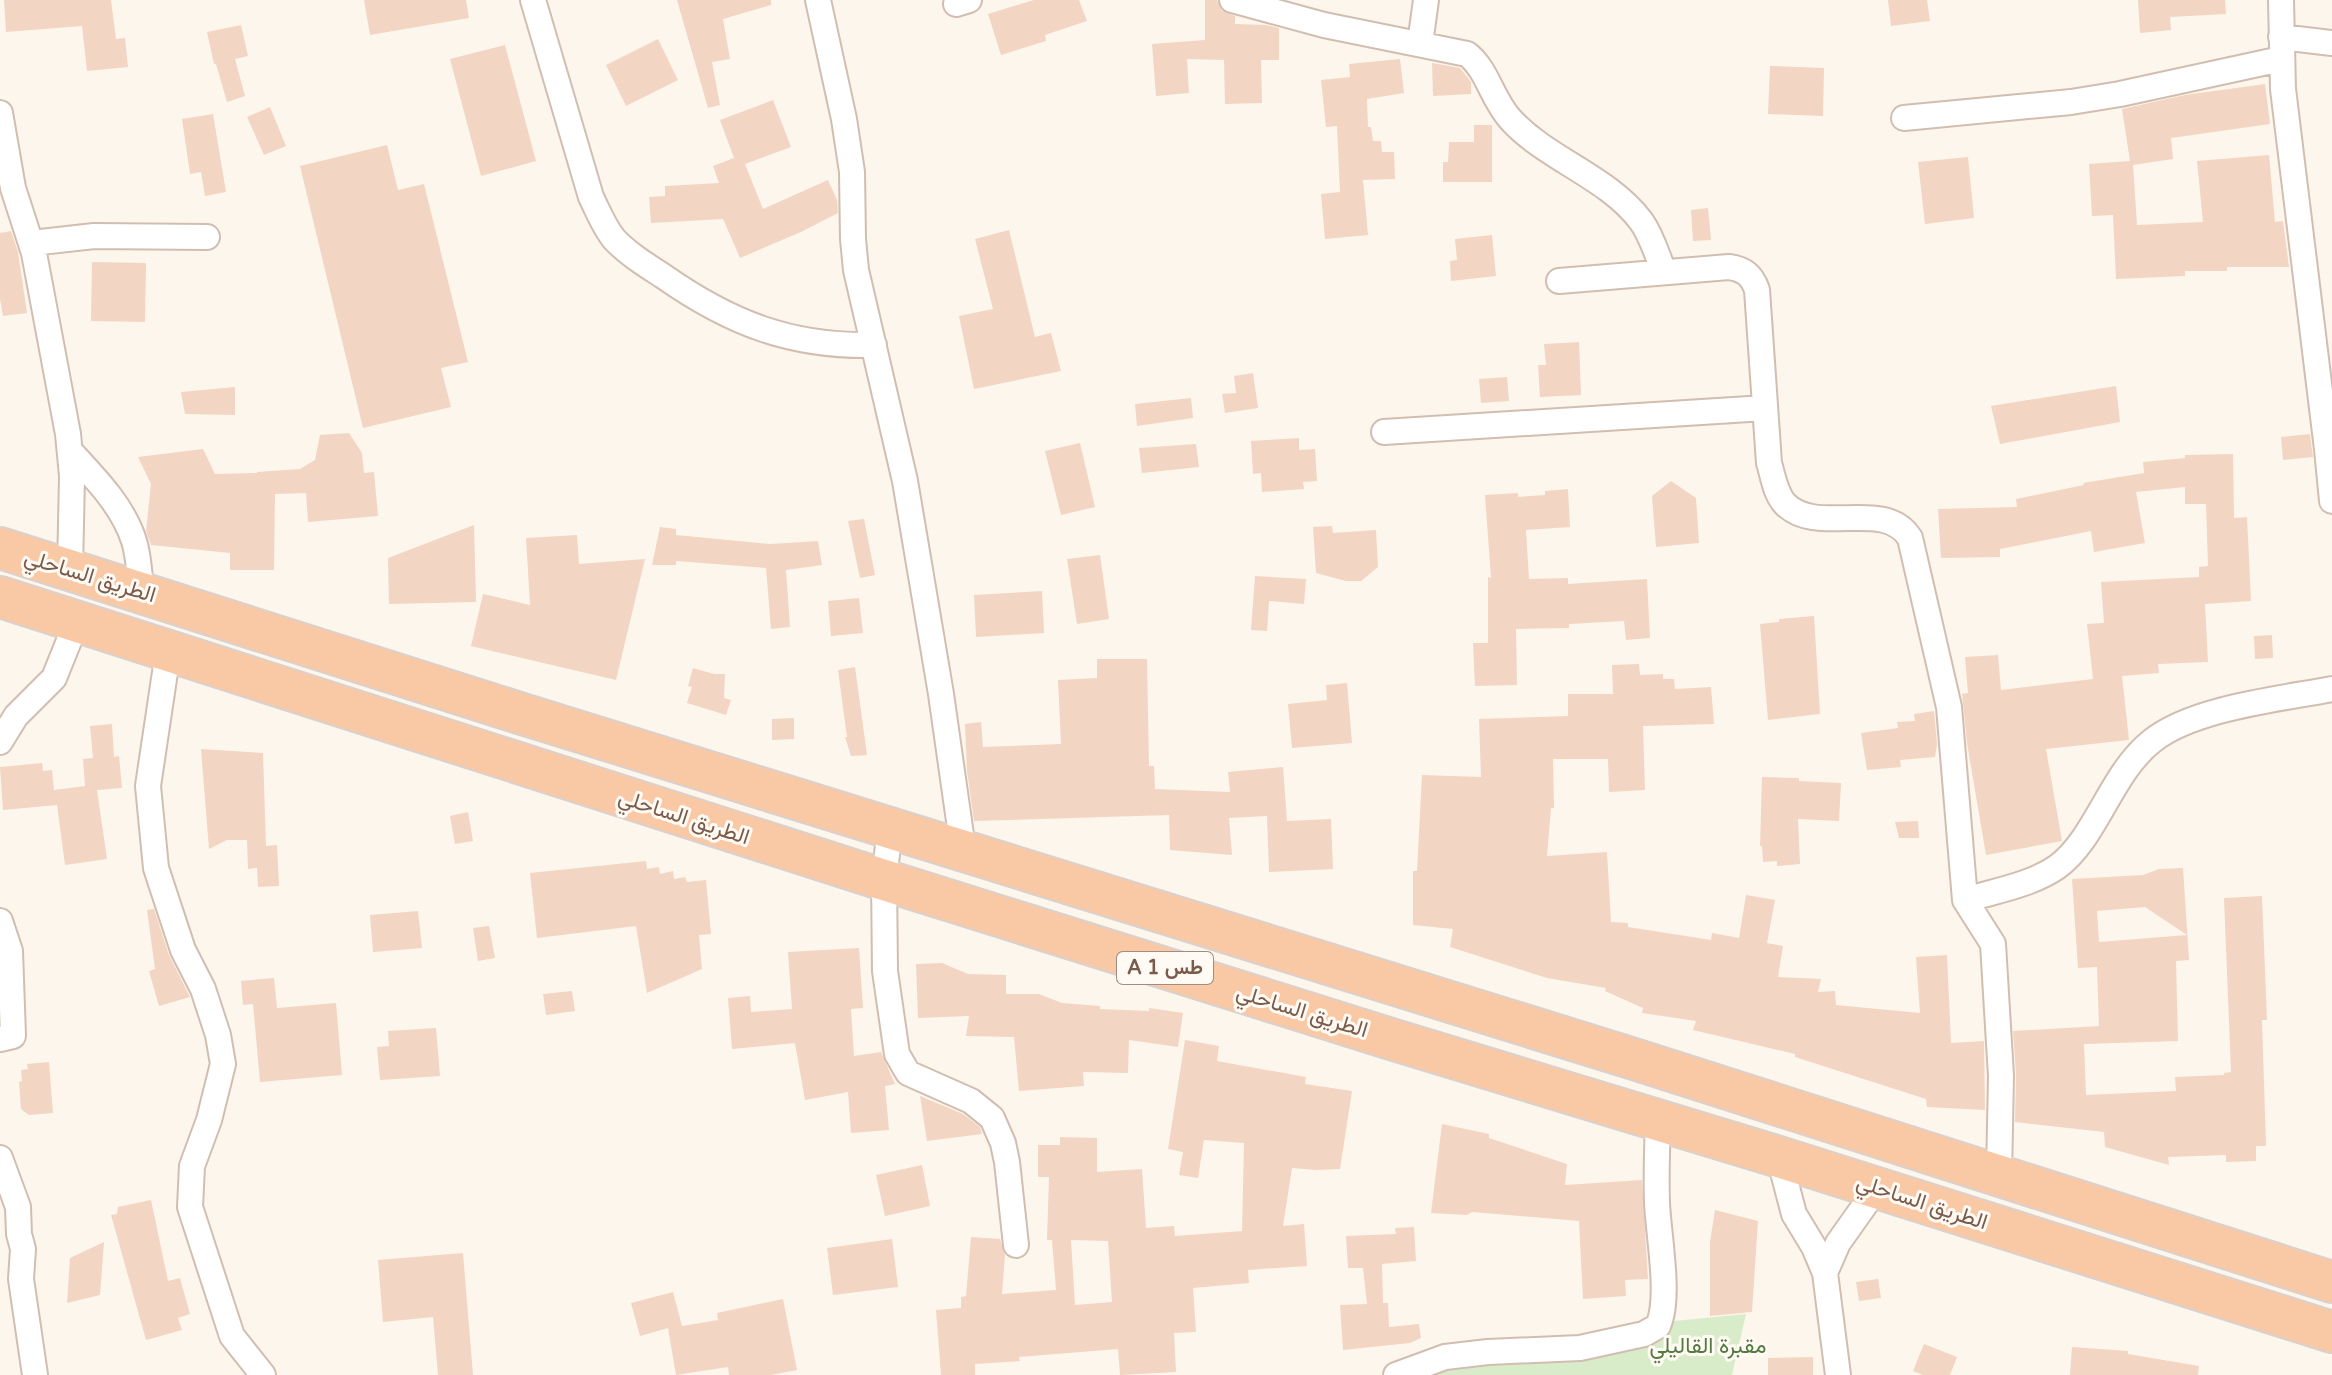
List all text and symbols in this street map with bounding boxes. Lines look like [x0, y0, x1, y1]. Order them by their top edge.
street label: الطريق الساحلي [20, 544, 159, 613]
street label: الطريق الساحلي [614, 784, 753, 855]
road number: A 1 طس [1117, 952, 1213, 984]
street label: الطريق الساحلي [1232, 979, 1371, 1048]
street label: الطريق الساحلي [1852, 1169, 1991, 1240]
park label: مقبرة القاليلي [1650, 1333, 1766, 1364]

